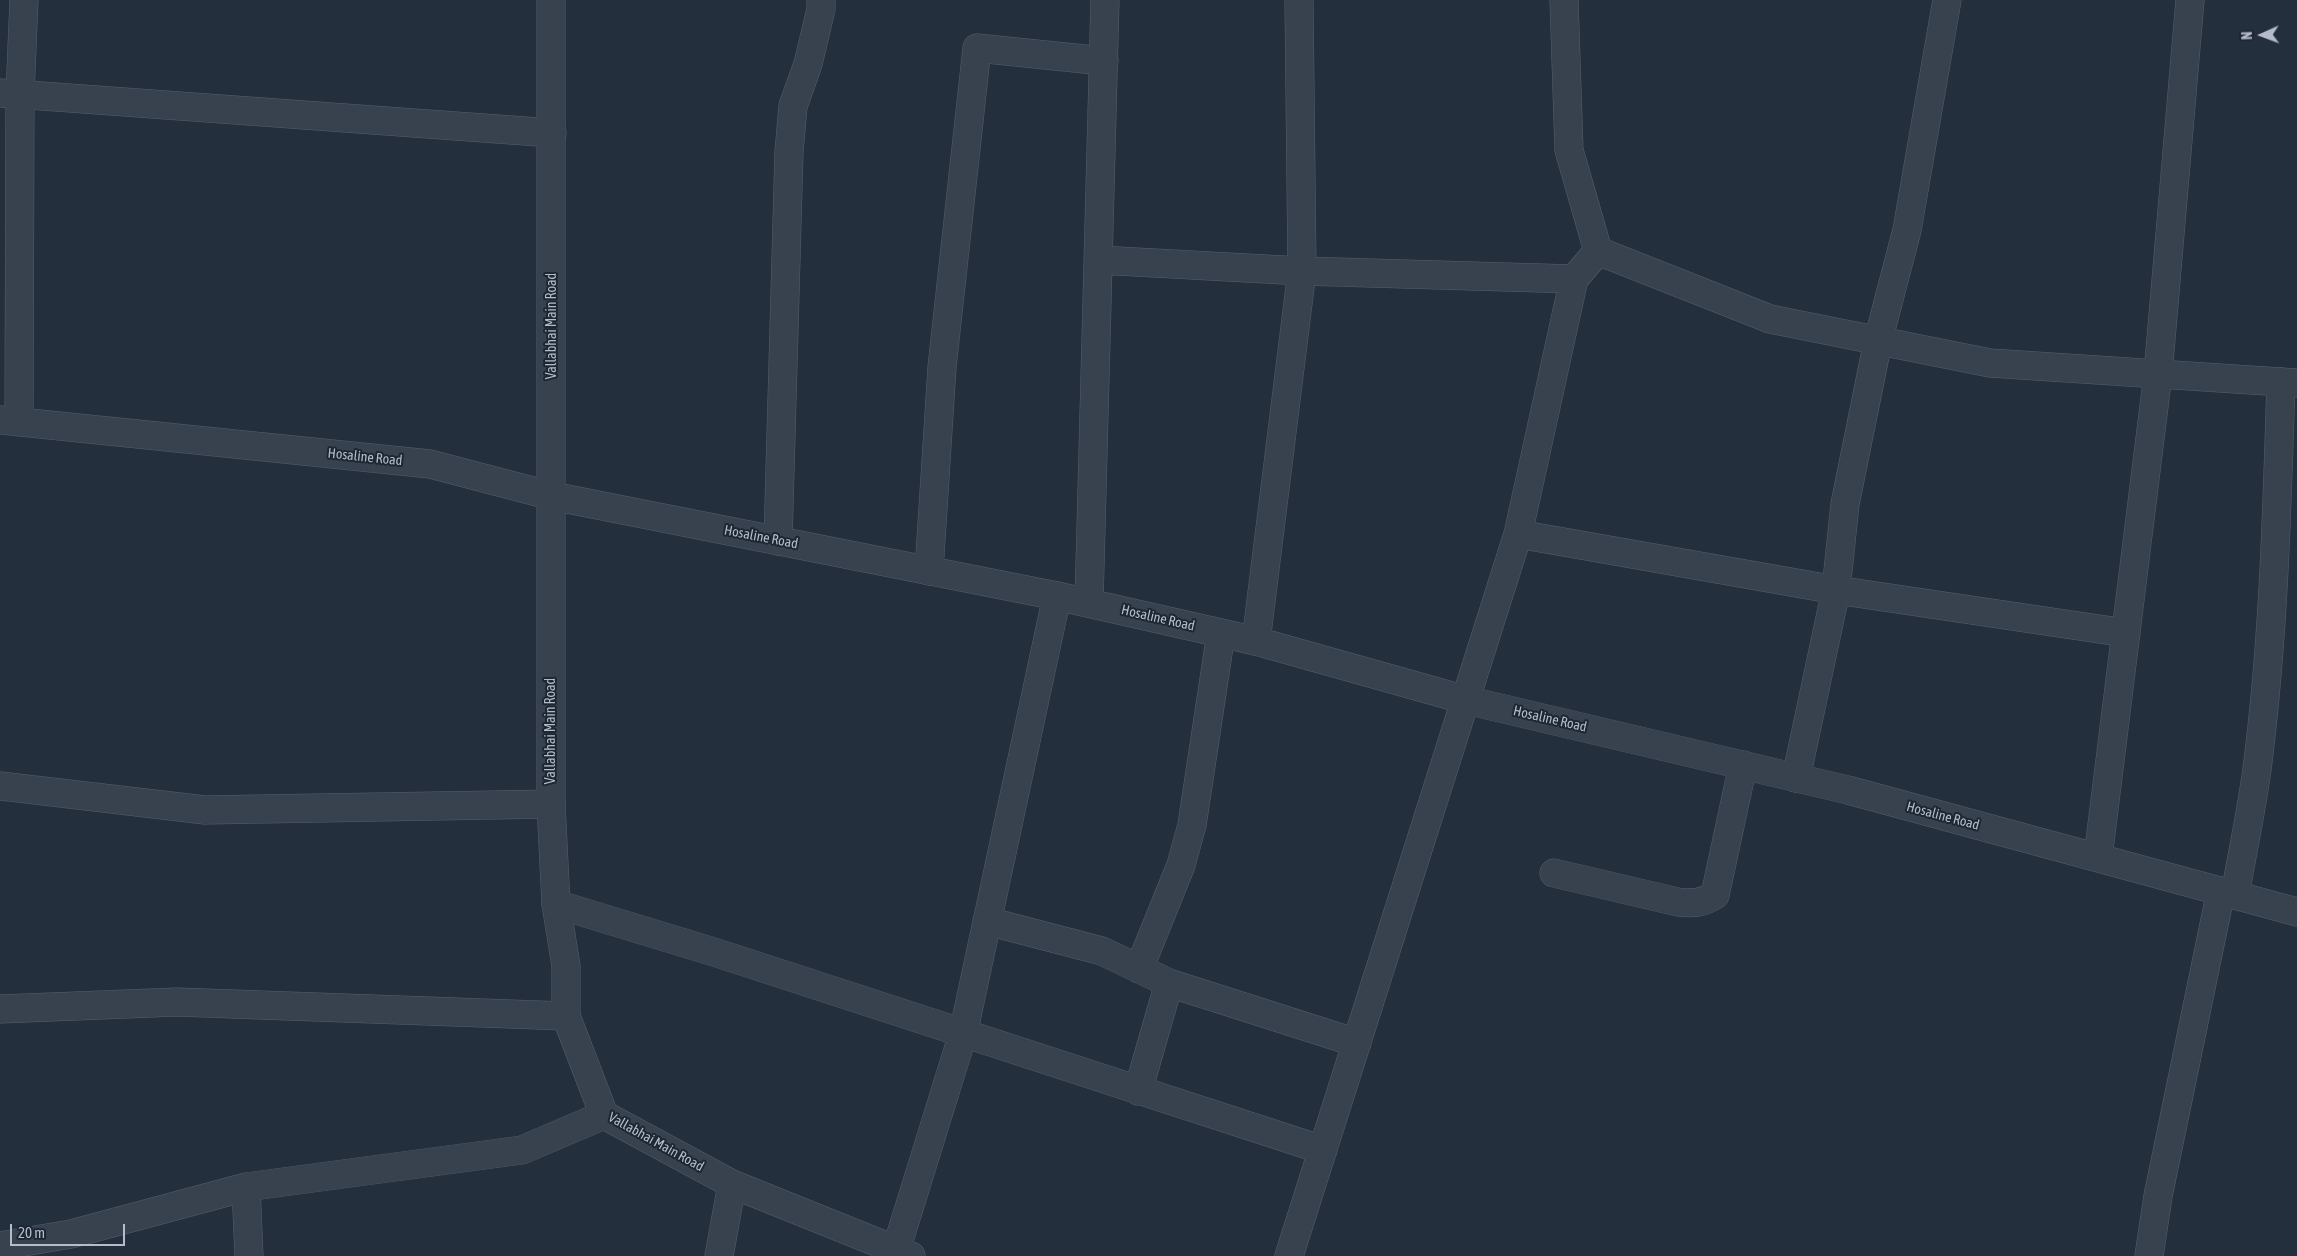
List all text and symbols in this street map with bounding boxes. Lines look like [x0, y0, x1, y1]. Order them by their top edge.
north arrow [2237, 10, 2287, 60]
text: N [2239, 31, 2255, 40]
street label: Vallabhai Main Road [544, 273, 560, 379]
street label: Hosaline Road [327, 445, 403, 469]
street label: Hosaline Road [723, 522, 799, 552]
street label: Hosaline Road [1120, 601, 1196, 635]
street label: Vallabhai Main Road [543, 678, 559, 784]
street label: Hosaline Road [1512, 702, 1588, 736]
street label: Hosaline Road [1905, 798, 1981, 834]
street label: Vallabhai Main Road [605, 1109, 707, 1175]
scale bar [12, 1214, 128, 1246]
text: 20 m [18, 1224, 45, 1241]

